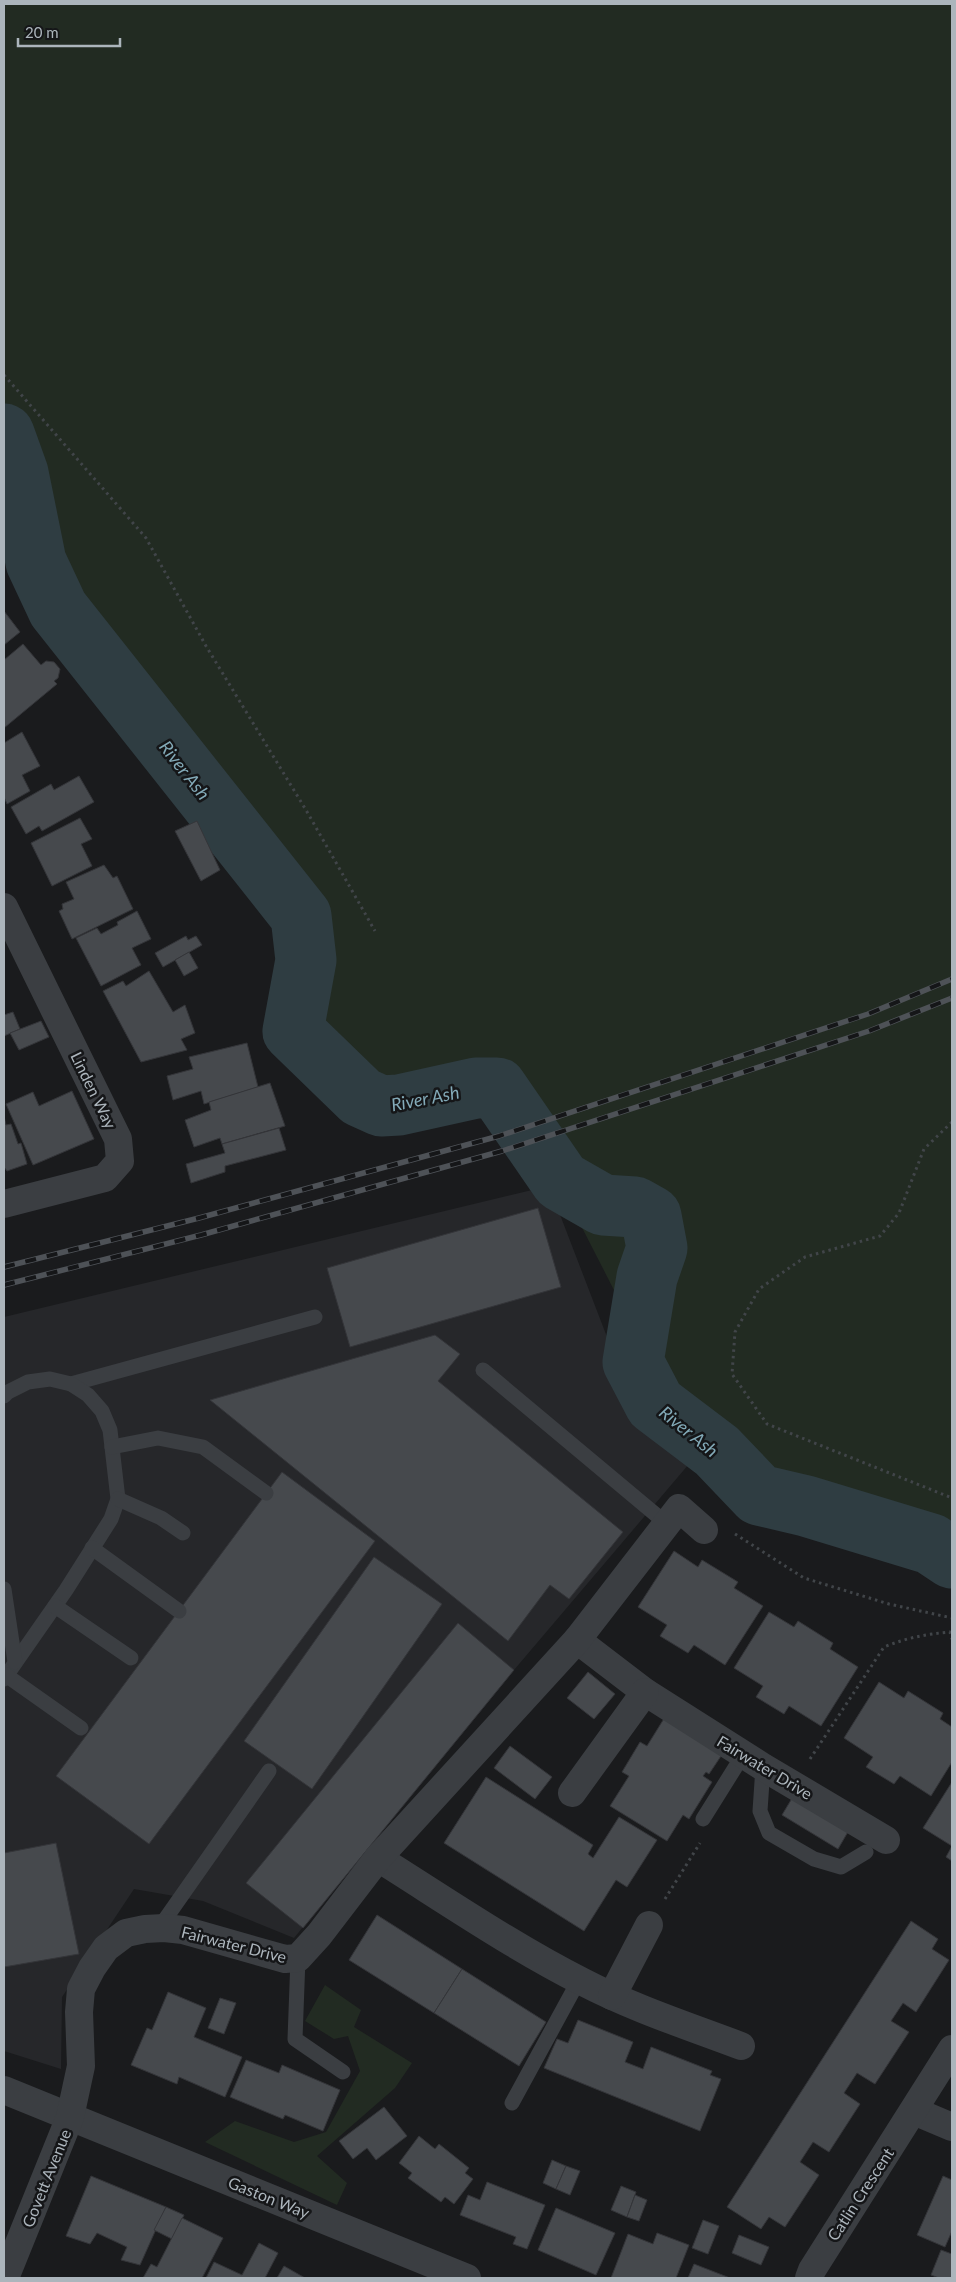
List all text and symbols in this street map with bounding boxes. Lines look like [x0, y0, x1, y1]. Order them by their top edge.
scale bar [18, 15, 120, 47]
text: 20 m [25, 23, 59, 41]
water label: River Ash [155, 736, 215, 804]
street label: Linden Way [67, 1049, 121, 1132]
water label: River Ash [389, 1081, 461, 1115]
water label: River Ash [655, 1401, 723, 1461]
street label: Fairwater Drive [714, 1731, 816, 1803]
street label: Fairwater Drive [179, 1922, 289, 1966]
street label: Govett Avenue [18, 2126, 74, 2230]
street label: Catlin Crescent [823, 2144, 897, 2244]
street label: Gaston Way [226, 2172, 313, 2222]

